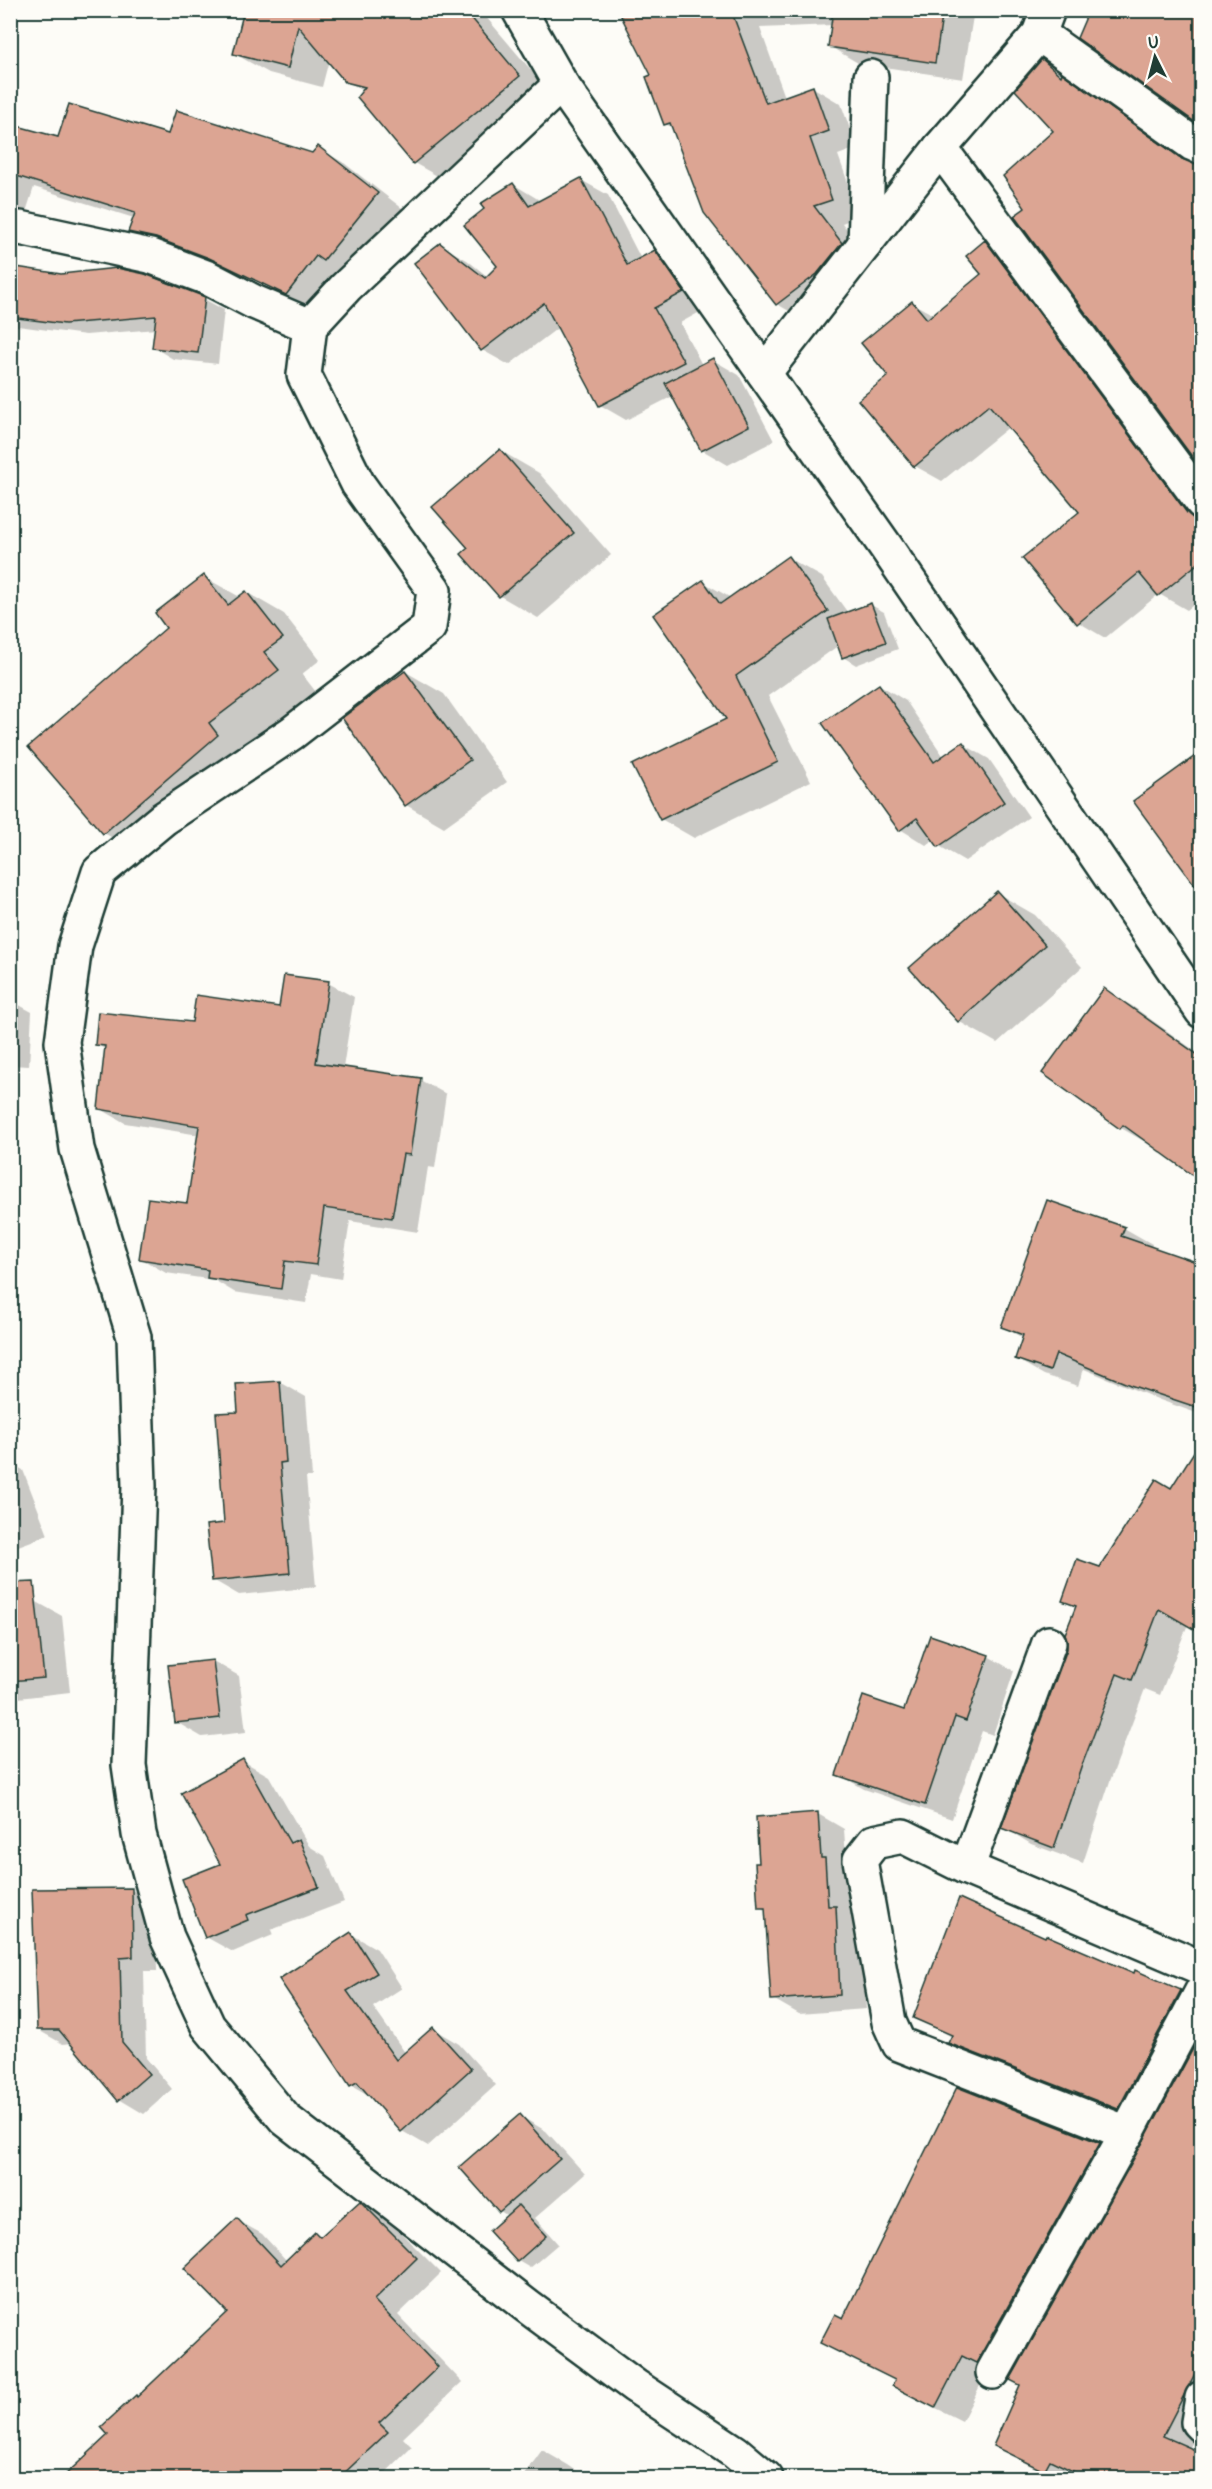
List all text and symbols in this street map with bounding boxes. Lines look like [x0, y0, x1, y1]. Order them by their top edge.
north arrow [1125, 27, 1185, 87]
text: U [1147, 33, 1160, 54]

